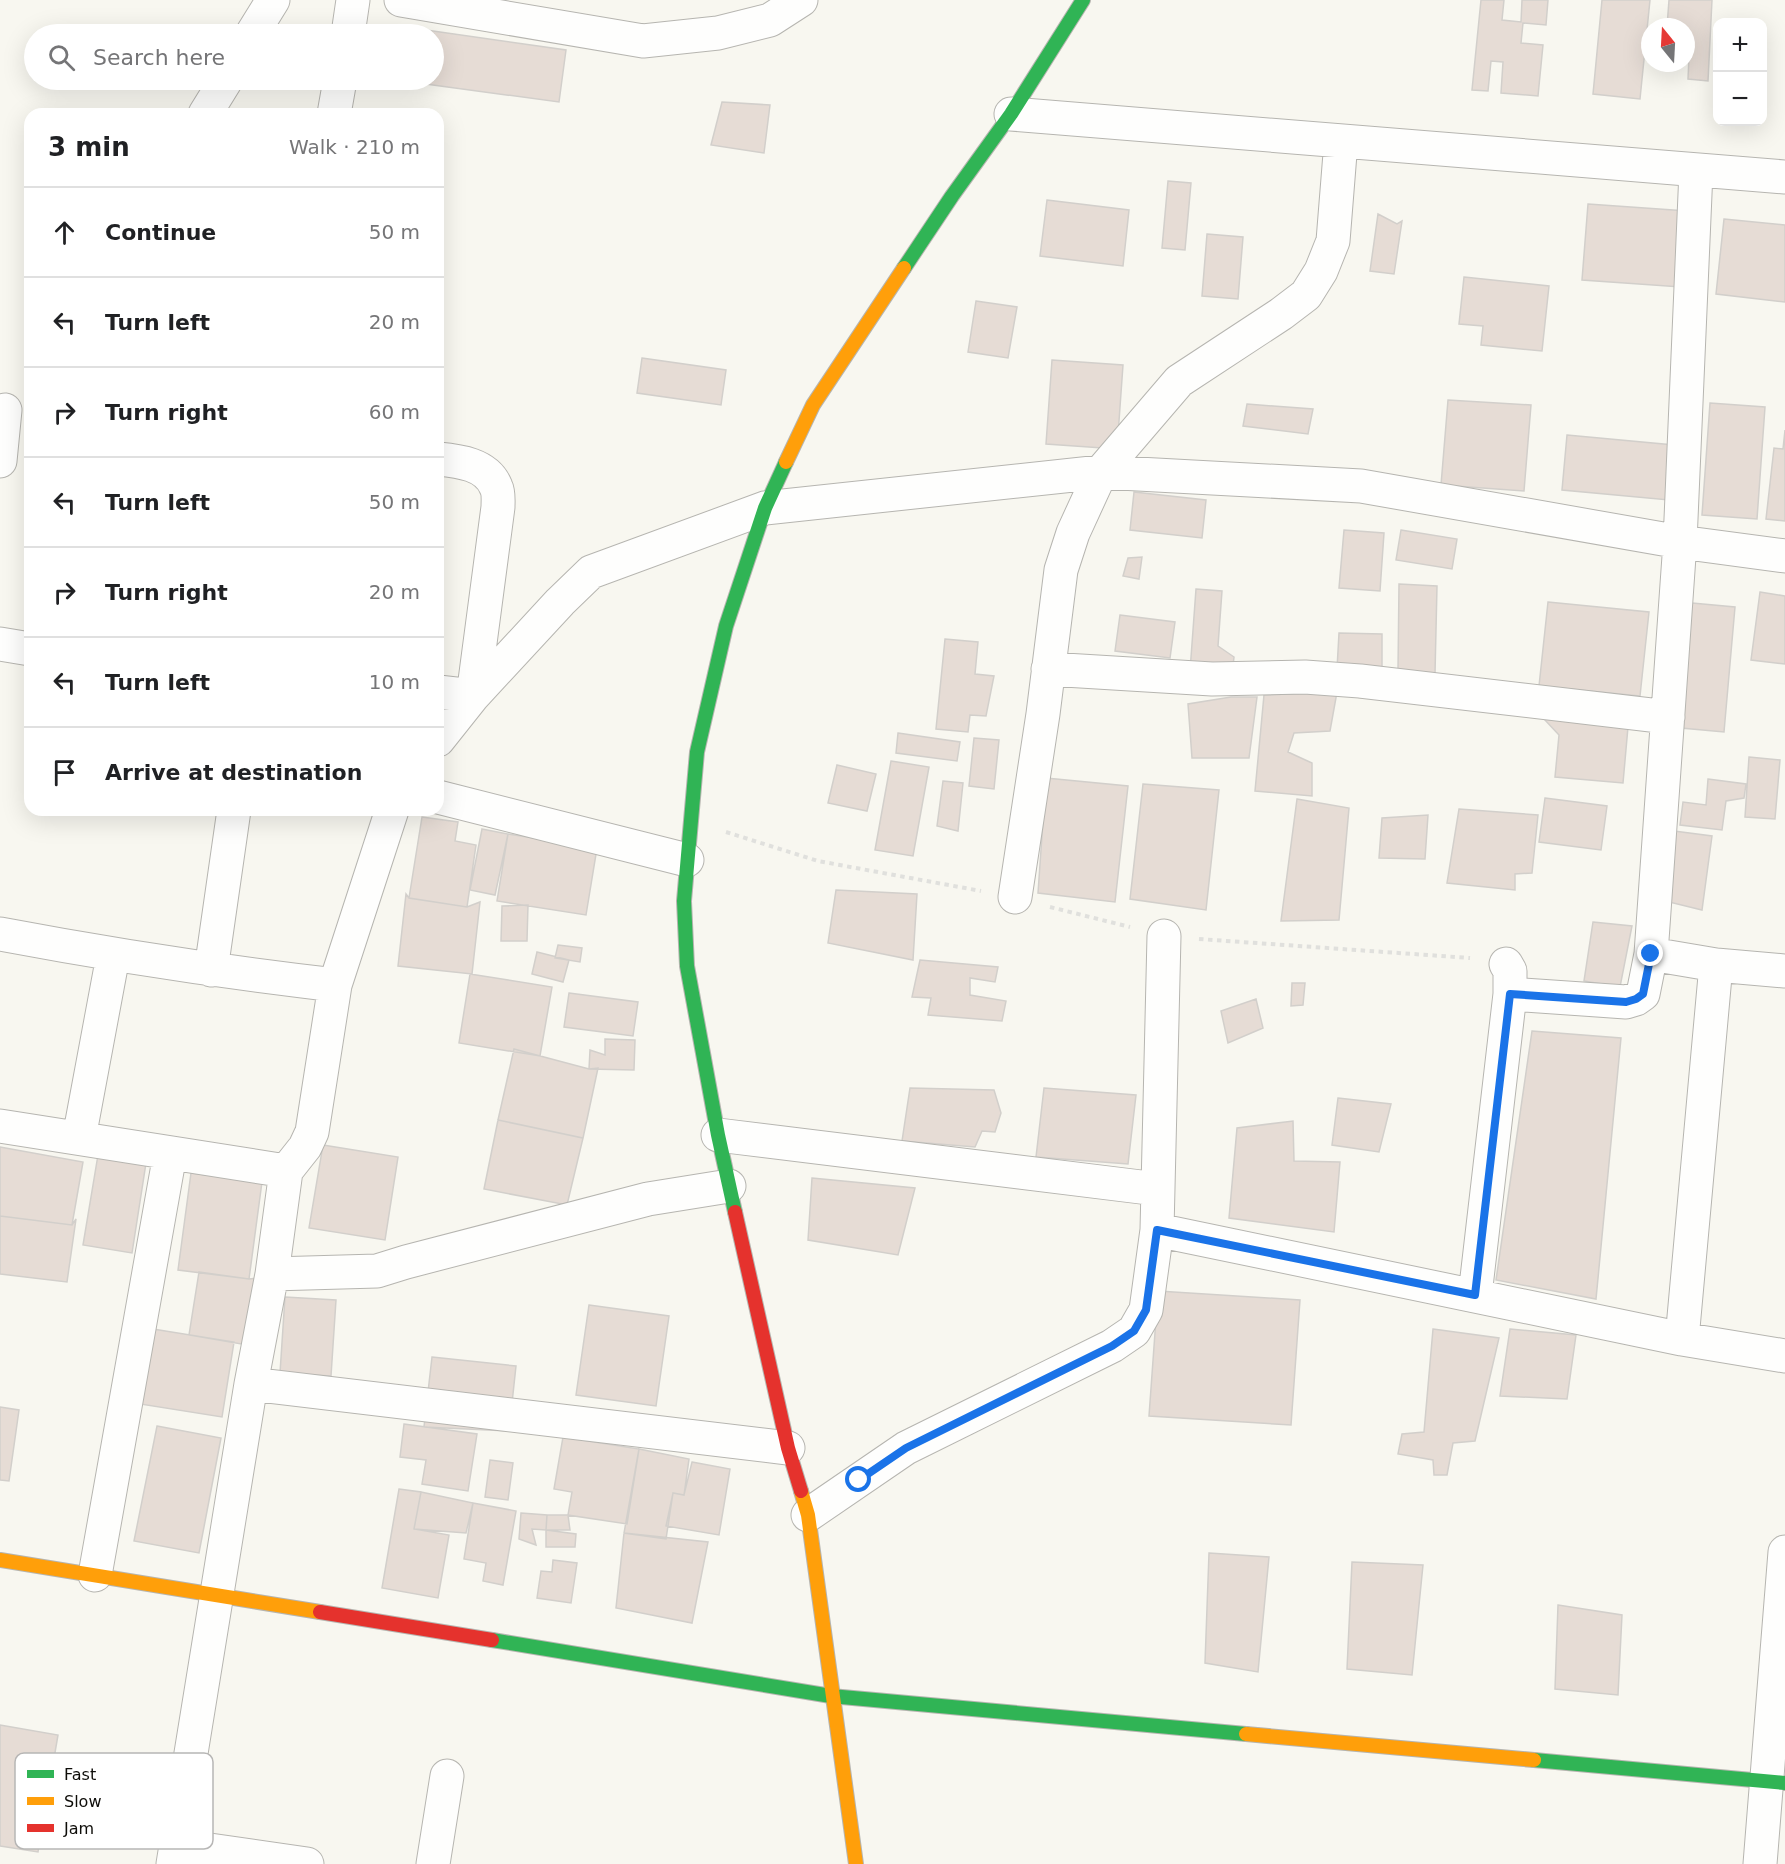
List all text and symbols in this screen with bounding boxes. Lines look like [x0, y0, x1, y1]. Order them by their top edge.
north arrow [1641, 18, 1695, 72]
map controls [1713, 18, 1767, 126]
button: + [1713, 18, 1767, 72]
search box [24, 24, 444, 90]
icon: search [45, 41, 78, 74]
text: Search here [93, 45, 225, 70]
button: − [1713, 72, 1767, 126]
text: 3 min [48, 132, 130, 162]
text: Walk · 210 m [289, 135, 420, 159]
icon: ahead [48, 216, 81, 249]
text: Continue [105, 220, 216, 245]
text: 50 m [369, 220, 420, 244]
icon: left [48, 306, 81, 339]
text: Turn left [105, 310, 210, 335]
text: 20 m [369, 310, 420, 334]
icon: right [48, 396, 81, 429]
text: Turn right [105, 400, 228, 425]
text: 60 m [369, 400, 420, 424]
icon: left [48, 486, 81, 519]
text: Turn left [105, 490, 210, 515]
text: 50 m [369, 490, 420, 514]
icon: right [48, 576, 81, 609]
text: Turn right [105, 580, 228, 605]
text: 20 m [369, 580, 420, 604]
icon: left [48, 666, 81, 699]
text: Turn left [105, 670, 210, 695]
text: 10 m [369, 670, 420, 694]
icon: arrive [48, 756, 81, 789]
text: Arrive at destination [105, 760, 362, 785]
route end [1637, 940, 1663, 966]
route start [845, 1466, 871, 1492]
legend [15, 1753, 213, 1849]
text: Fast [64, 1765, 96, 1784]
text: Slow [64, 1792, 101, 1811]
text: Jam [63, 1819, 94, 1838]

